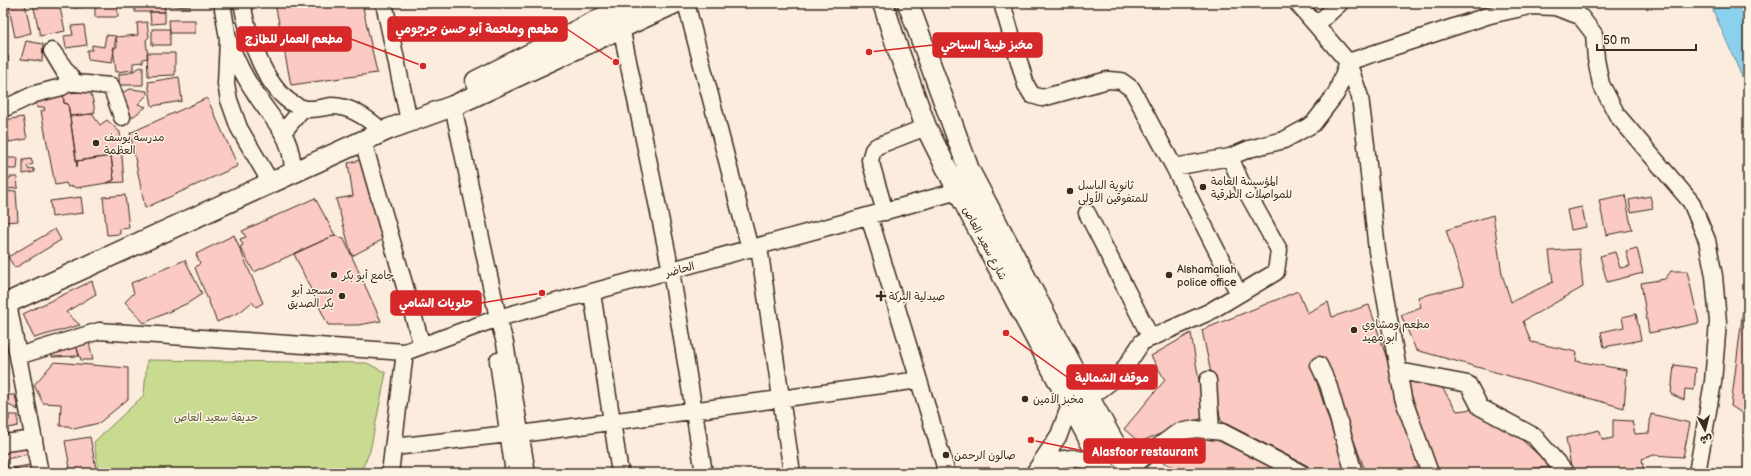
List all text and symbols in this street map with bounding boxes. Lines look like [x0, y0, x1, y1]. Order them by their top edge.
callout: مطعم وملحمة أبو حسن جرجومي [388, 17, 567, 41]
text: مطعم وملحمة أبو حسن جرجومي [396, 21, 558, 40]
scale bar [1597, 26, 1696, 52]
callout: مطعم العمار للطازج [237, 27, 351, 51]
text: مطعم العمار للطازج [245, 32, 343, 48]
callout: مخبز طيبة السياحي [933, 33, 1042, 57]
text: 50 m [1603, 33, 1630, 48]
text: مخبز طيبة السياحي [941, 38, 1033, 56]
place label: مدرسة يوسف العظمة [104, 131, 164, 157]
marker: مدرسة يوسف العظمة [91, 138, 101, 148]
place label: المؤسسة العامة للمواصلات الطرقية [1211, 175, 1292, 201]
place label: ثانوية الباسل للمتفوقين الأولى [1078, 179, 1148, 206]
marker: المؤسسة العامة للمواصلات الطرقية [1198, 182, 1208, 192]
marker: ثانوية الباسل للمتفوقين الأولى [1065, 186, 1075, 196]
street label: شارع سعيد العاص [958, 204, 1009, 283]
street label: الحاضر [663, 259, 696, 280]
place label: Alshamaliah police office [1177, 263, 1237, 289]
place label: جامع أبو بكر [341, 269, 394, 284]
marker: جامع أبو بكر [329, 270, 339, 280]
marker: Alshamaliah police office [1164, 270, 1174, 280]
place label: مسجد أبو بكر الصديق [287, 284, 334, 311]
place label: صيدلية البركة [889, 290, 945, 304]
marker: مسجد أبو بكر الصديق [337, 291, 347, 301]
callout: حلويات الشامي [391, 291, 481, 315]
marker: صيدلية البركة [876, 291, 886, 301]
text: حلويات الشامي [399, 296, 473, 314]
place label: مطعم ومشاوي ابو مهيد [1362, 318, 1430, 345]
marker: مطعم ومشاوي ابو مهيد [1349, 325, 1359, 335]
callout: موقف الشمالية [1067, 365, 1157, 389]
text: موقف الشمالية [1075, 371, 1149, 386]
place label: مخبز الآمين [1033, 392, 1084, 407]
marker: مخبز الآمين [1020, 394, 1030, 404]
north arrow [1685, 410, 1725, 450]
park label: حديقة سعيد العاص [174, 411, 258, 424]
text: ش [1699, 432, 1713, 447]
callout: Alasfoor restaurant [1084, 439, 1205, 463]
text: Alasfoor restaurant [1091, 445, 1198, 460]
place label: صالون الرحمن [954, 449, 1016, 463]
marker: صالون الرحمن [941, 450, 951, 460]

